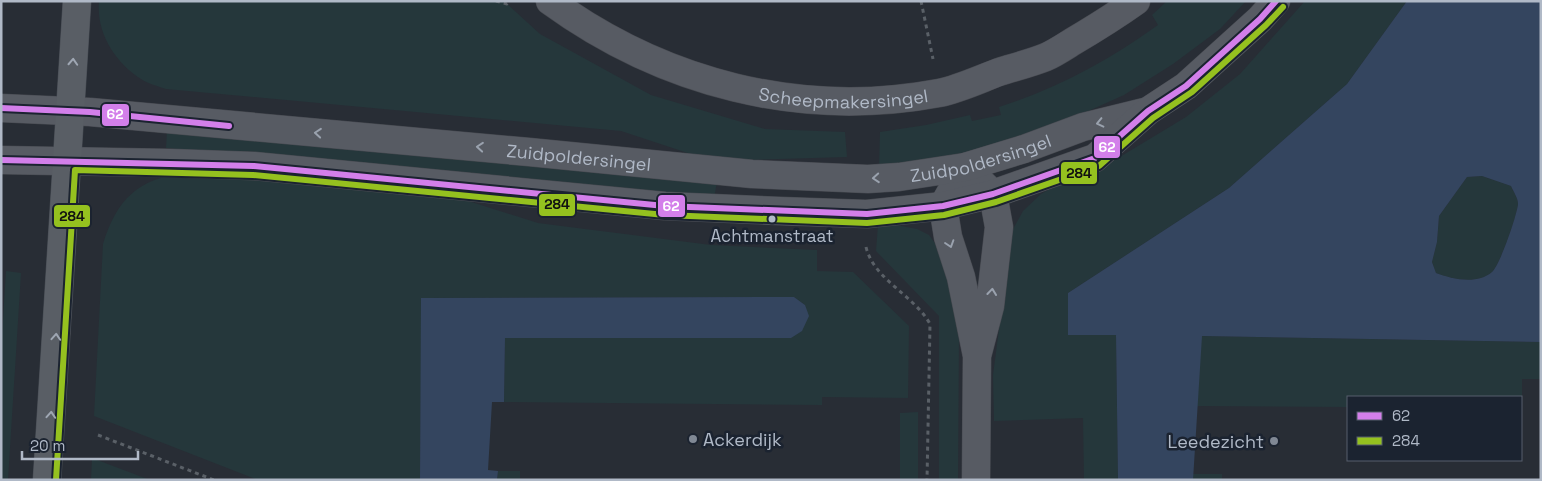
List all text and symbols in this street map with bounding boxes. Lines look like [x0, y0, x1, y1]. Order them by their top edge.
one-way arrow [68, 58, 79, 66]
street label: Scheepmakersingel [757, 81, 930, 113]
line badge: 62 [101, 103, 130, 127]
text: 62 [107, 105, 123, 123]
one-way arrow [1096, 117, 1105, 128]
one-way arrow [314, 128, 322, 139]
street label: Zuidpoldersingel [909, 128, 1054, 187]
line badge: 62 [1093, 135, 1121, 159]
text: 62 [1099, 138, 1115, 156]
street label: Zuidpoldersingel [506, 139, 652, 175]
one-way arrow [476, 142, 484, 153]
line badge: 284 [1060, 161, 1098, 185]
text: 284 [1066, 164, 1092, 182]
one-way arrow [872, 173, 880, 184]
line badge: 284 [538, 193, 576, 217]
line badge: 62 [657, 194, 686, 218]
text: 284 [544, 195, 570, 213]
text: 62 [663, 197, 679, 215]
line badge: 284 [53, 204, 91, 228]
text: 284 [59, 207, 85, 225]
marker: Achtmanstraat [767, 214, 777, 224]
place label: Achtmanstraat [710, 225, 834, 247]
one-way arrow [944, 239, 954, 248]
one-way arrow [986, 287, 997, 295]
one-way arrow [50, 333, 61, 341]
legend [1347, 396, 1522, 461]
text: 62 [1392, 406, 1410, 425]
one-way arrow [45, 411, 56, 419]
scale bar [22, 428, 139, 460]
place label: Ackerdijk [703, 428, 782, 451]
place label: Leedezicht [1167, 430, 1264, 453]
text: 284 [1392, 431, 1420, 450]
marker: Ackerdijk [687, 433, 699, 445]
marker: Leedezicht [1268, 435, 1280, 447]
text: 20 m [30, 436, 65, 455]

